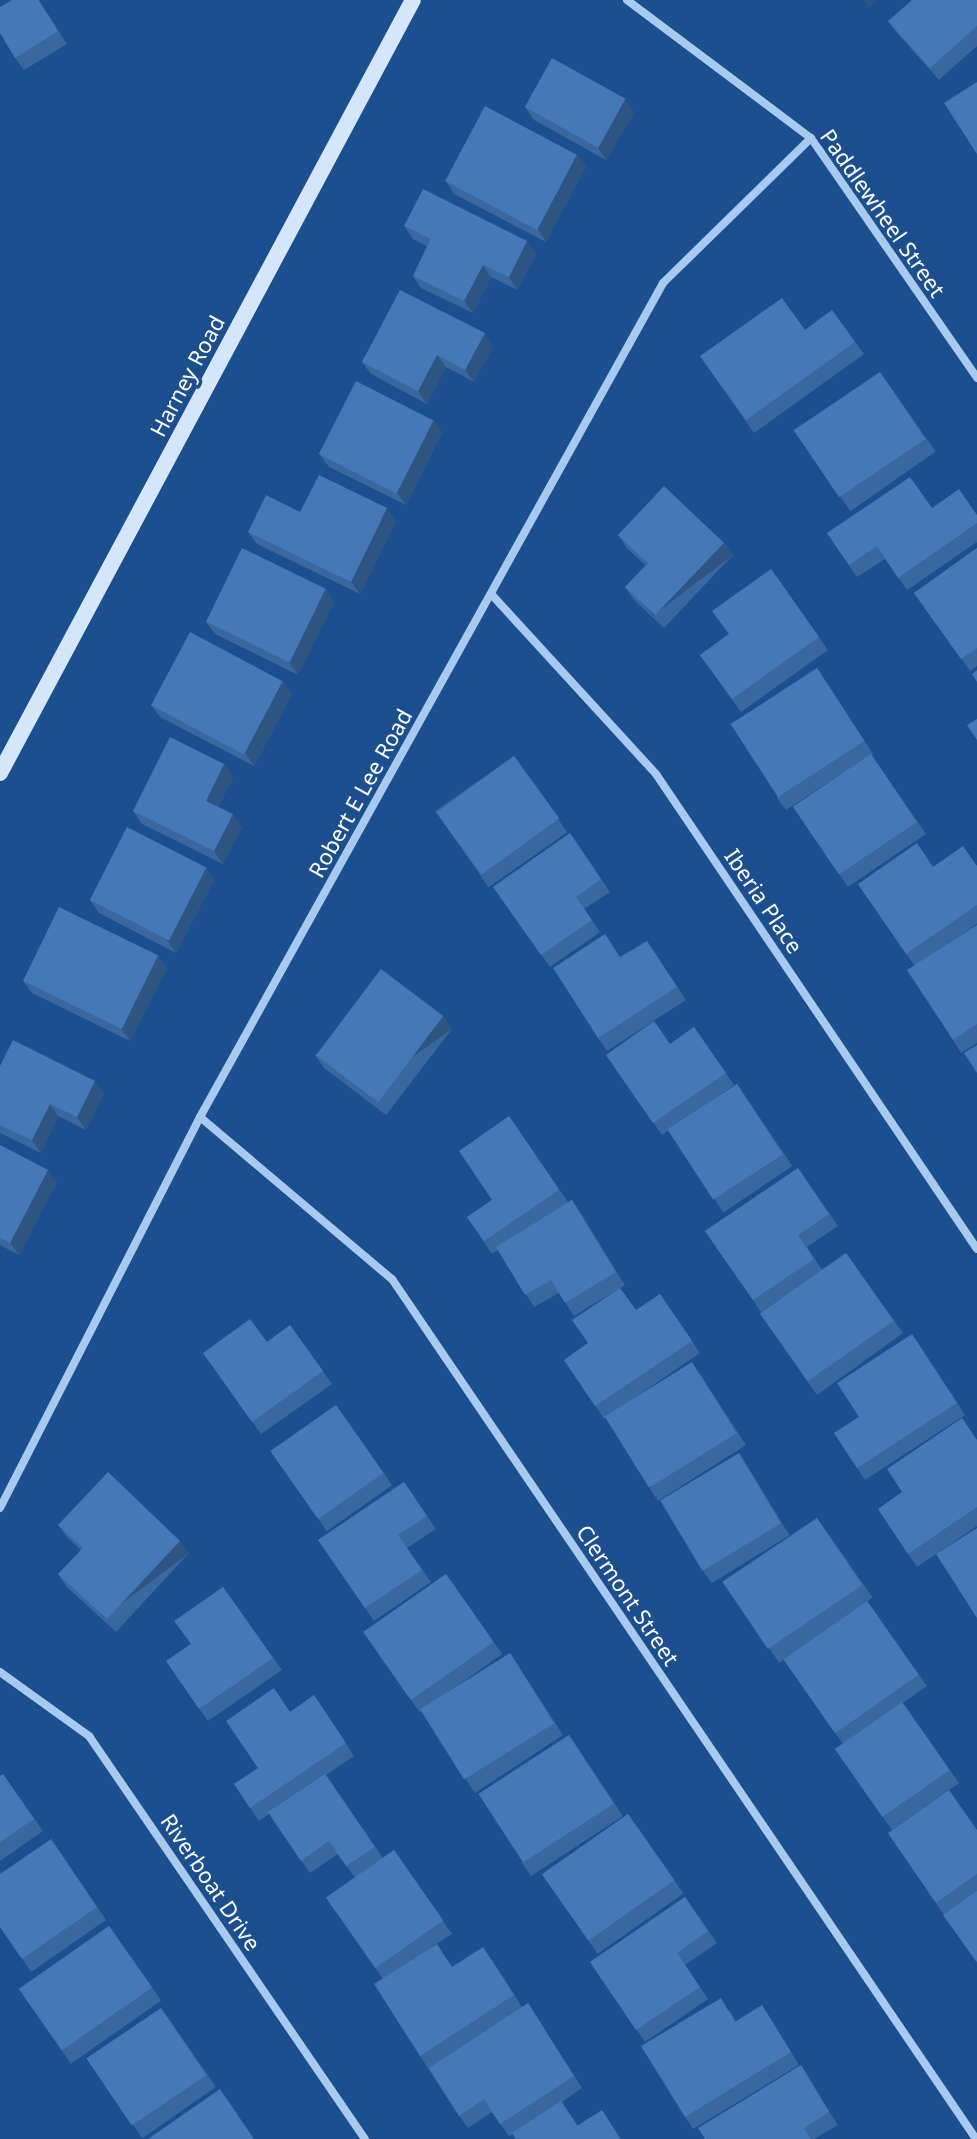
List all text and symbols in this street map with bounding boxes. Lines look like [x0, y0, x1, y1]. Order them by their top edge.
street label: Paddlewheel Street [815, 124, 951, 302]
street label: Harney Road [144, 311, 230, 441]
street label: Robert E Lee Road [303, 704, 417, 882]
street label: Iberia Place [719, 844, 809, 958]
street label: Clermont Street [571, 1520, 685, 1670]
street label: Riverboat Drive [156, 1809, 266, 1955]

